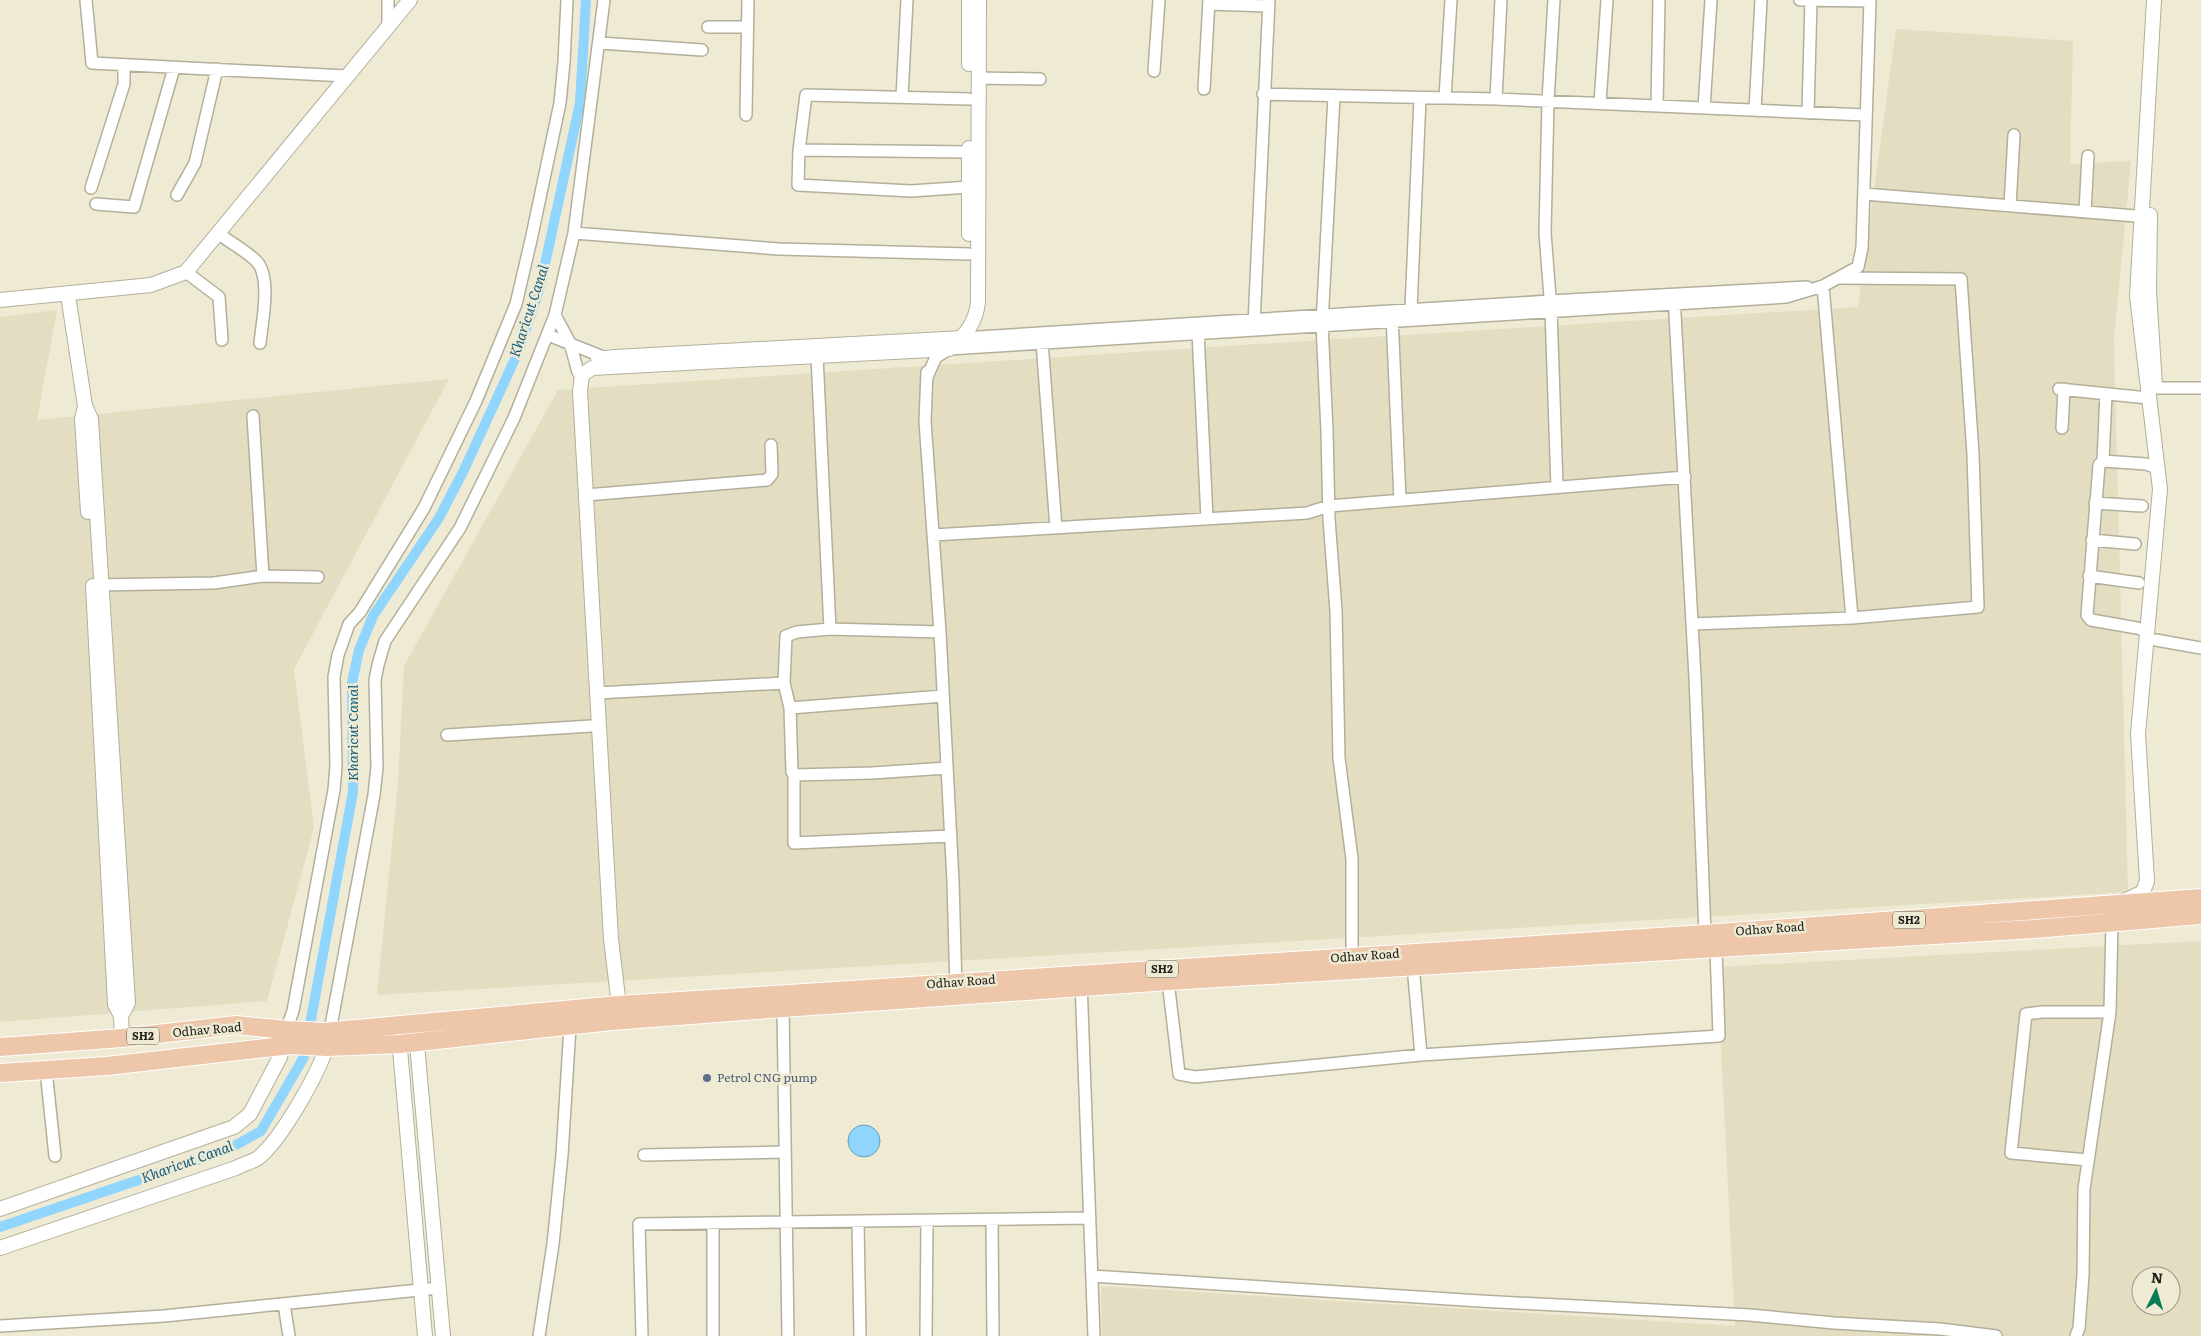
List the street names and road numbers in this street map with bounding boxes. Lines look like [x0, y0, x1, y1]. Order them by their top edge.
road number: SH2 [1893, 912, 1925, 928]
street label: Odhav Road [1735, 917, 1806, 939]
street label: Odhav Road [1330, 944, 1401, 966]
road number: SH2 [1146, 961, 1178, 978]
street label: Odhav Road [926, 970, 997, 992]
street label: Odhav Road [172, 1017, 243, 1041]
road number: SH2 [127, 1028, 159, 1044]

